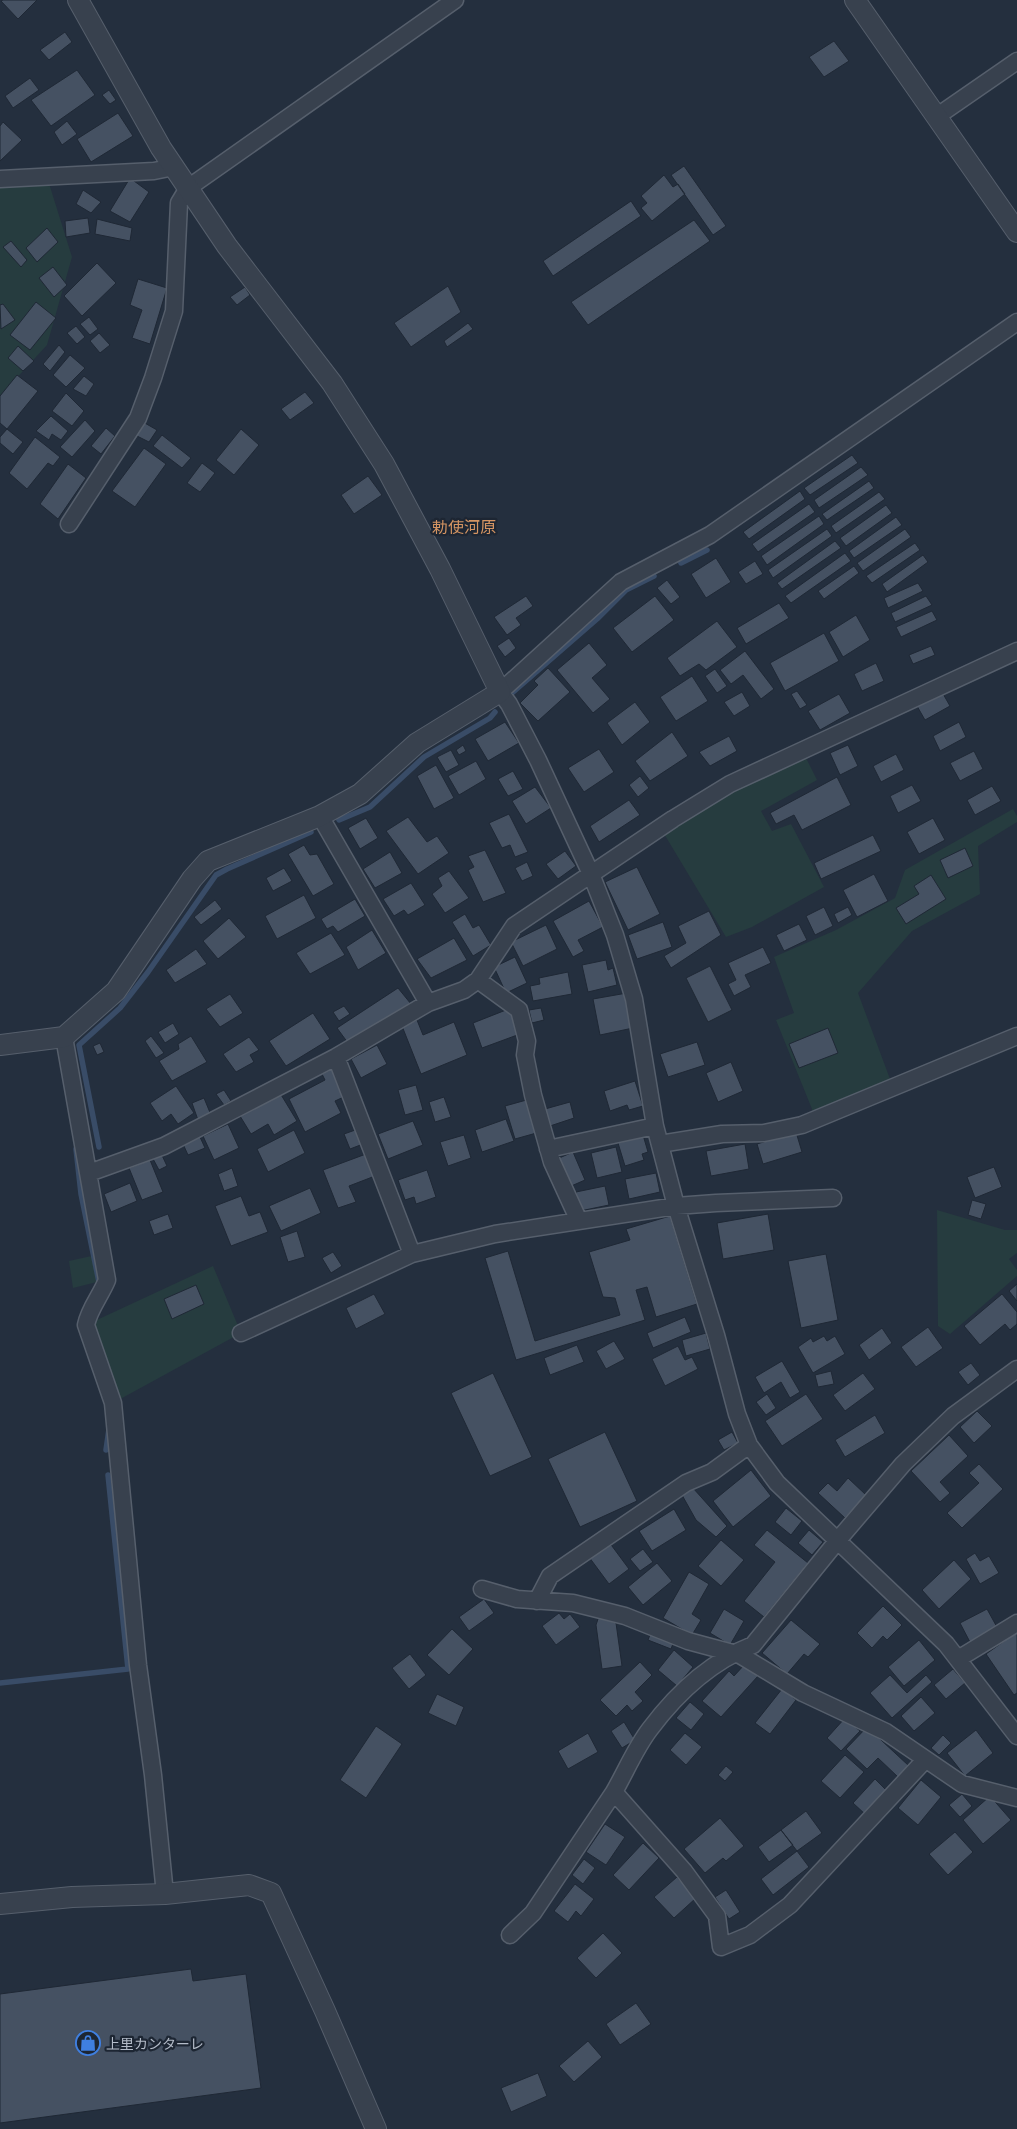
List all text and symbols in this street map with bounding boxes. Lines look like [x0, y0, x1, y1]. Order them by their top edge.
district label: 勅使河原 [432, 515, 496, 539]
shop icon: 上里カンターレ [75, 2030, 101, 2056]
place label: 上里カンターレ [106, 2033, 204, 2054]

